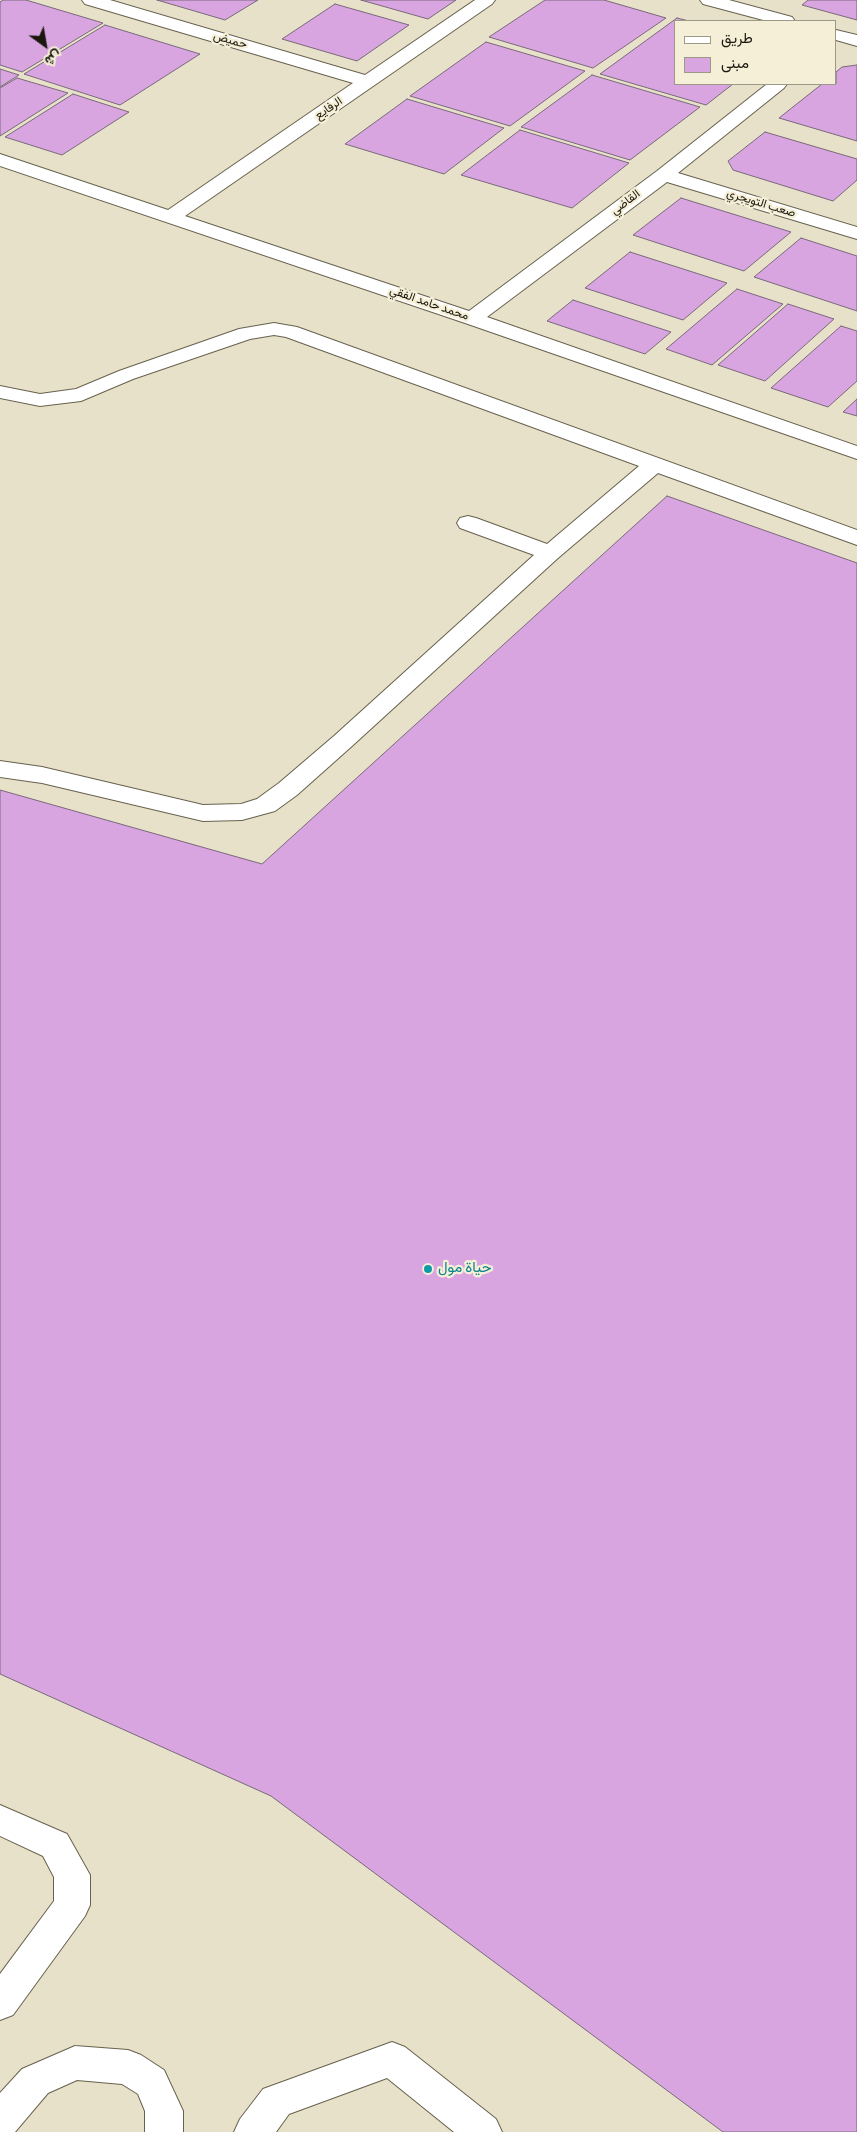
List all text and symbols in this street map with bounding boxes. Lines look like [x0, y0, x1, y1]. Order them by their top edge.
north arrow [20, 20, 70, 70]
legend [674, 20, 837, 85]
text: طريق [721, 28, 753, 49]
street label: حميض [211, 29, 249, 53]
text: ش [41, 45, 65, 71]
text: مبنى [721, 53, 749, 74]
street label: الرفايع [312, 95, 346, 123]
street label: القاضي [608, 187, 644, 219]
street label: صعب التويجري [725, 187, 797, 221]
street label: محمد حامد الفقي [388, 284, 470, 324]
place label: حياة مول [438, 1260, 492, 1278]
marker: حياة مول [422, 1263, 434, 1275]

